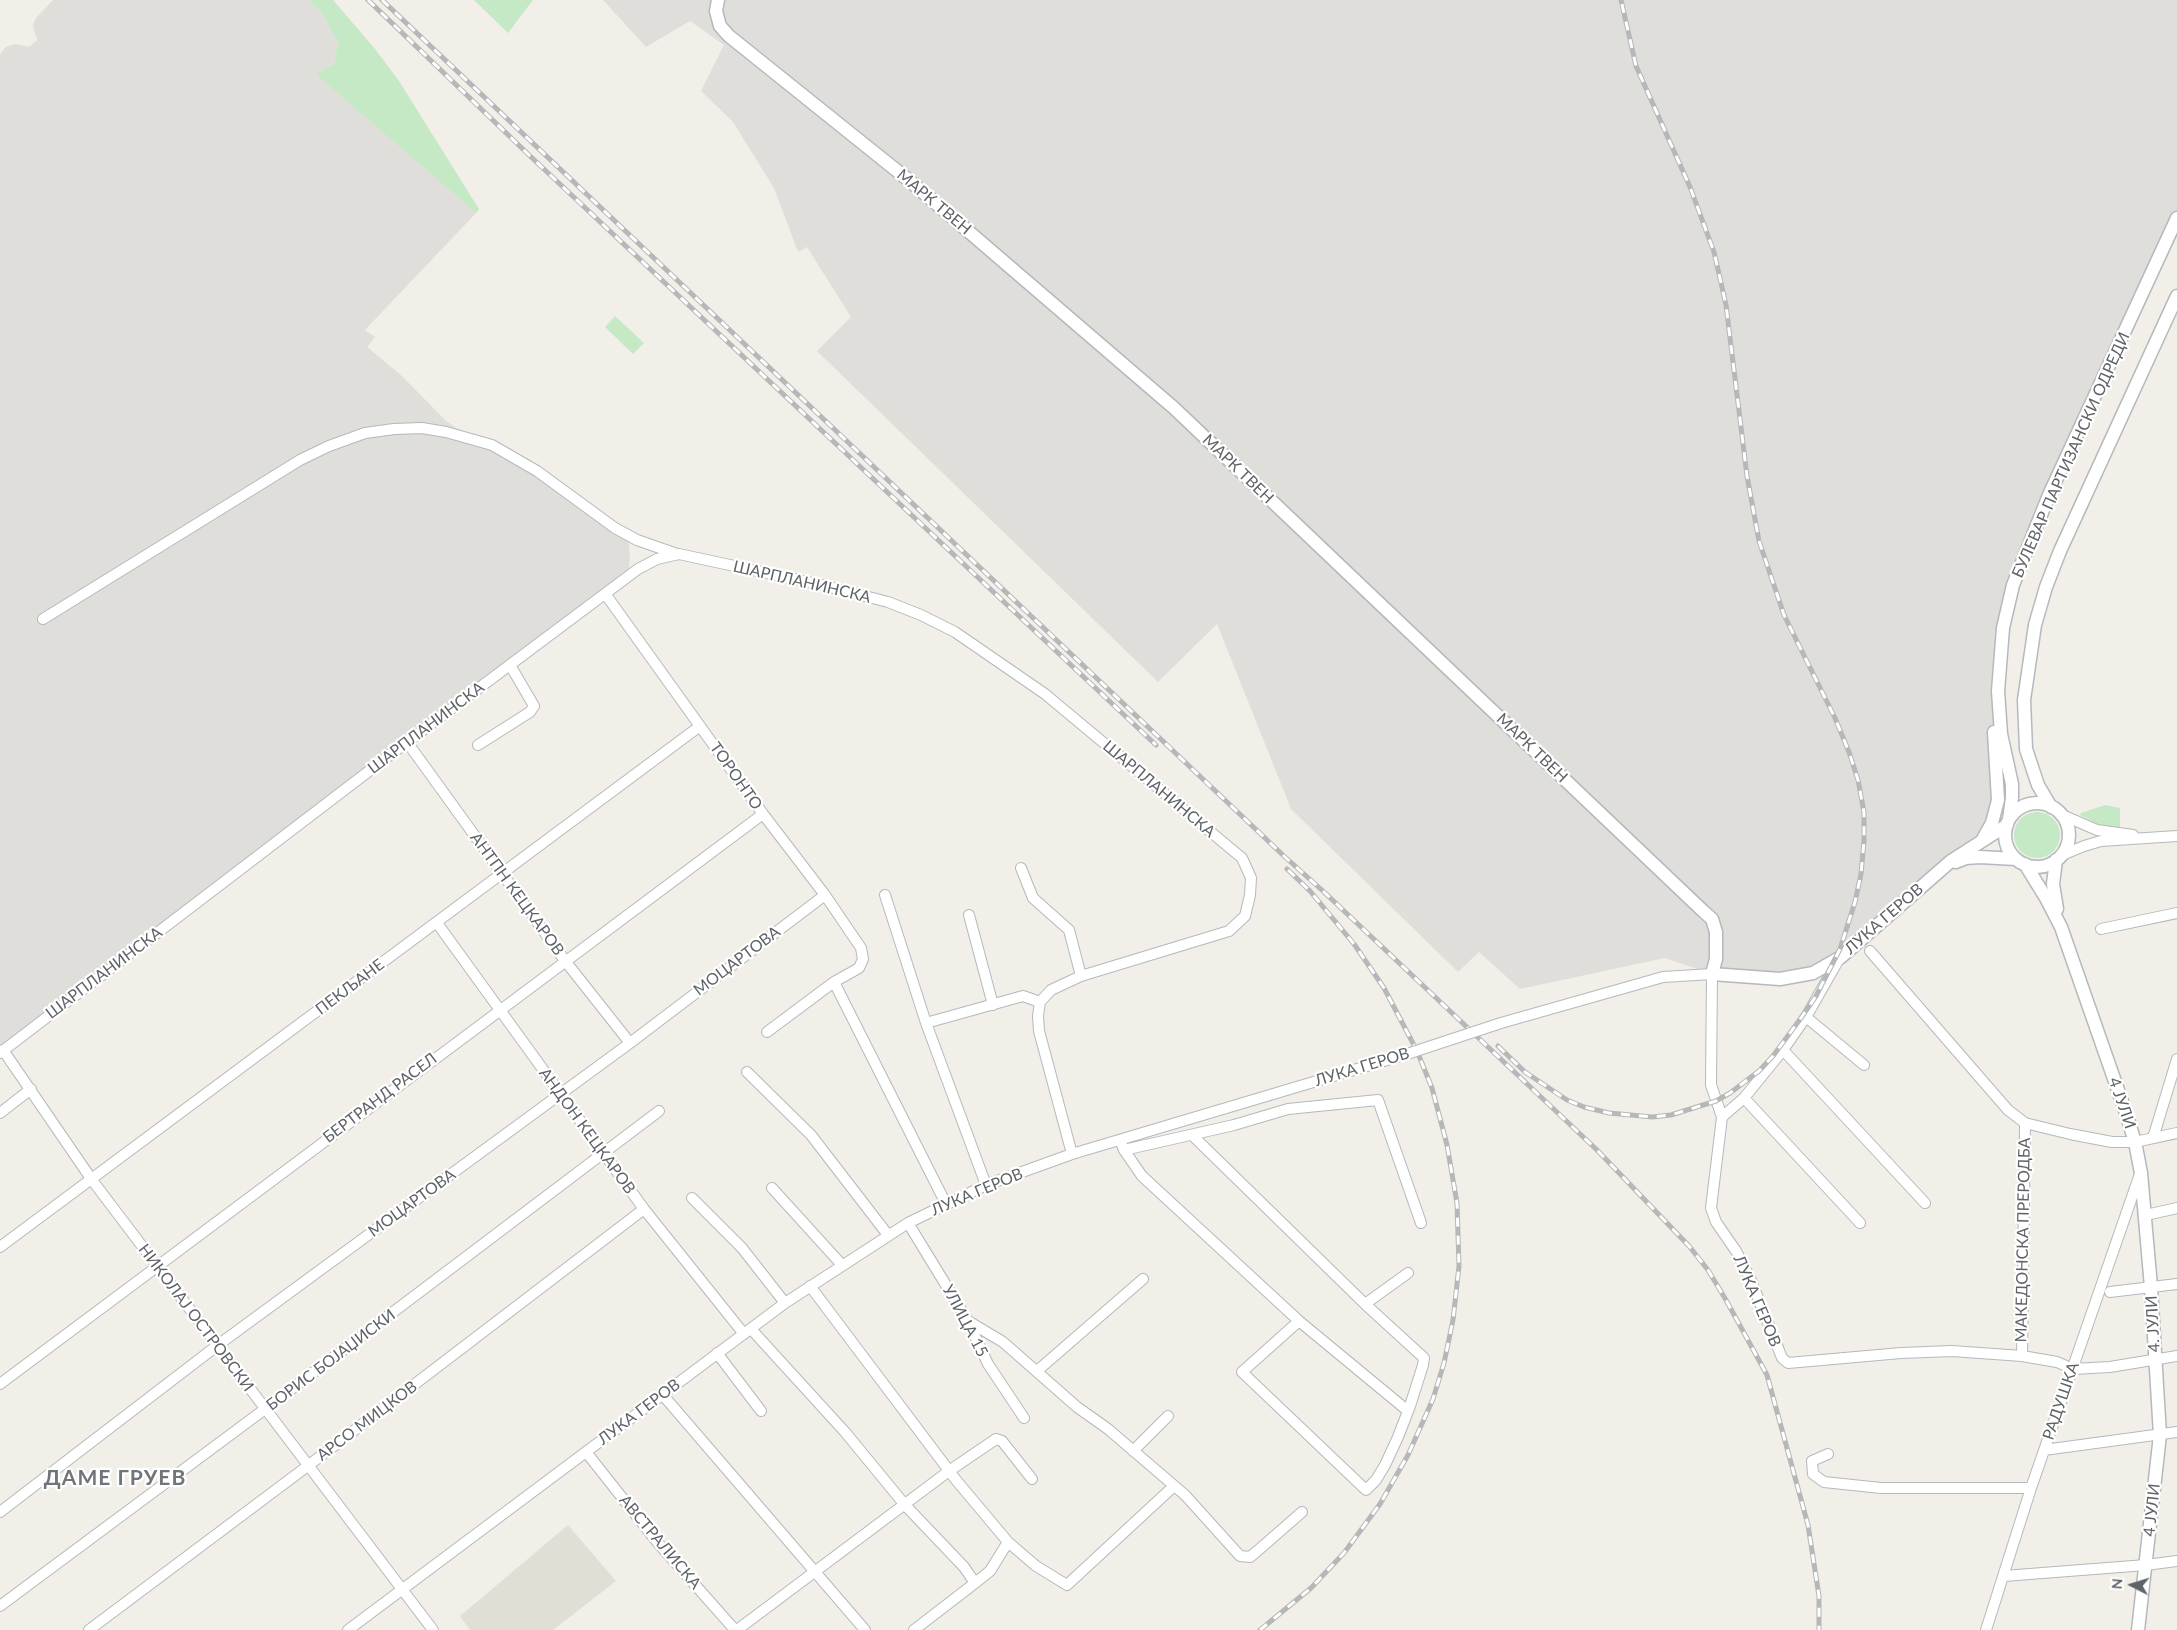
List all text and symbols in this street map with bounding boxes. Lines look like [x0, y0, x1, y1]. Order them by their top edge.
street label: МАРК ТВЕН [893, 165, 975, 239]
street label: БУЛЕВАР ПАРТИЗАНСКИ ОДРЕДИ [2008, 329, 2134, 581]
street label: МАРК ТВЕН [1198, 430, 1278, 508]
street label: ШАРПЛАНИНСКА [731, 557, 873, 607]
street label: ШАРПЛАНИНСКА [364, 678, 488, 778]
street label: МАРК ТВЕН [1492, 709, 1572, 787]
street label: ШАРПЛАНИНСКА [1099, 736, 1219, 842]
street label: ТОРОНТО [706, 738, 766, 814]
street label: АНТПН КЕЦКАРОВ [466, 829, 568, 959]
street label: ЛУКА ГЕРОВ [1841, 880, 1927, 958]
street label: МОЦАРТОВА [690, 922, 784, 1000]
street label: ШАРПЛАНИНСКА [42, 923, 166, 1023]
street label: ПЕКЉАНЕ [312, 955, 388, 1019]
street label: ЛУКА ГЕРОВ [1312, 1044, 1412, 1090]
street label: БЕРТРАНД РАСЕЛ [319, 1049, 441, 1147]
street label: АНДОН КЕЦКАРОВ [535, 1064, 639, 1198]
street label: 4 ЈУЛИ [2104, 1075, 2140, 1131]
street label: МАКЕДОНСКА ПРЕРОДБА [2012, 1137, 2034, 1343]
street label: ЛУКА ГЕРОВ [928, 1164, 1026, 1220]
street label: МОЦАРТОВА [365, 1165, 459, 1241]
street label: НИКОЛАЈ ОСТРОВСКИ [134, 1240, 258, 1396]
street label: ЛУКА ГЕРОВ [1729, 1252, 1785, 1350]
street label: УЛИЦА 15 [938, 1282, 992, 1360]
street label: 4. ЈУЛИ [2142, 1295, 2164, 1353]
street label: БОРИС БОЈАЏИСКИ [263, 1305, 399, 1415]
street label: РАДУШКА [2039, 1360, 2083, 1442]
street label: ЛУКА ГЕРОВ [594, 1375, 684, 1449]
street label: АРСО МИЦКОВ [313, 1377, 421, 1465]
district label: ДАМЕ ГРУЕВ [43, 1465, 187, 1491]
street label: 4 ЈУЛИ [2140, 1483, 2164, 1537]
street label: АВСТРАЛИСКА [615, 1491, 705, 1593]
north arrow [2107, 1560, 2157, 1610]
text: N [2108, 1578, 2125, 1590]

